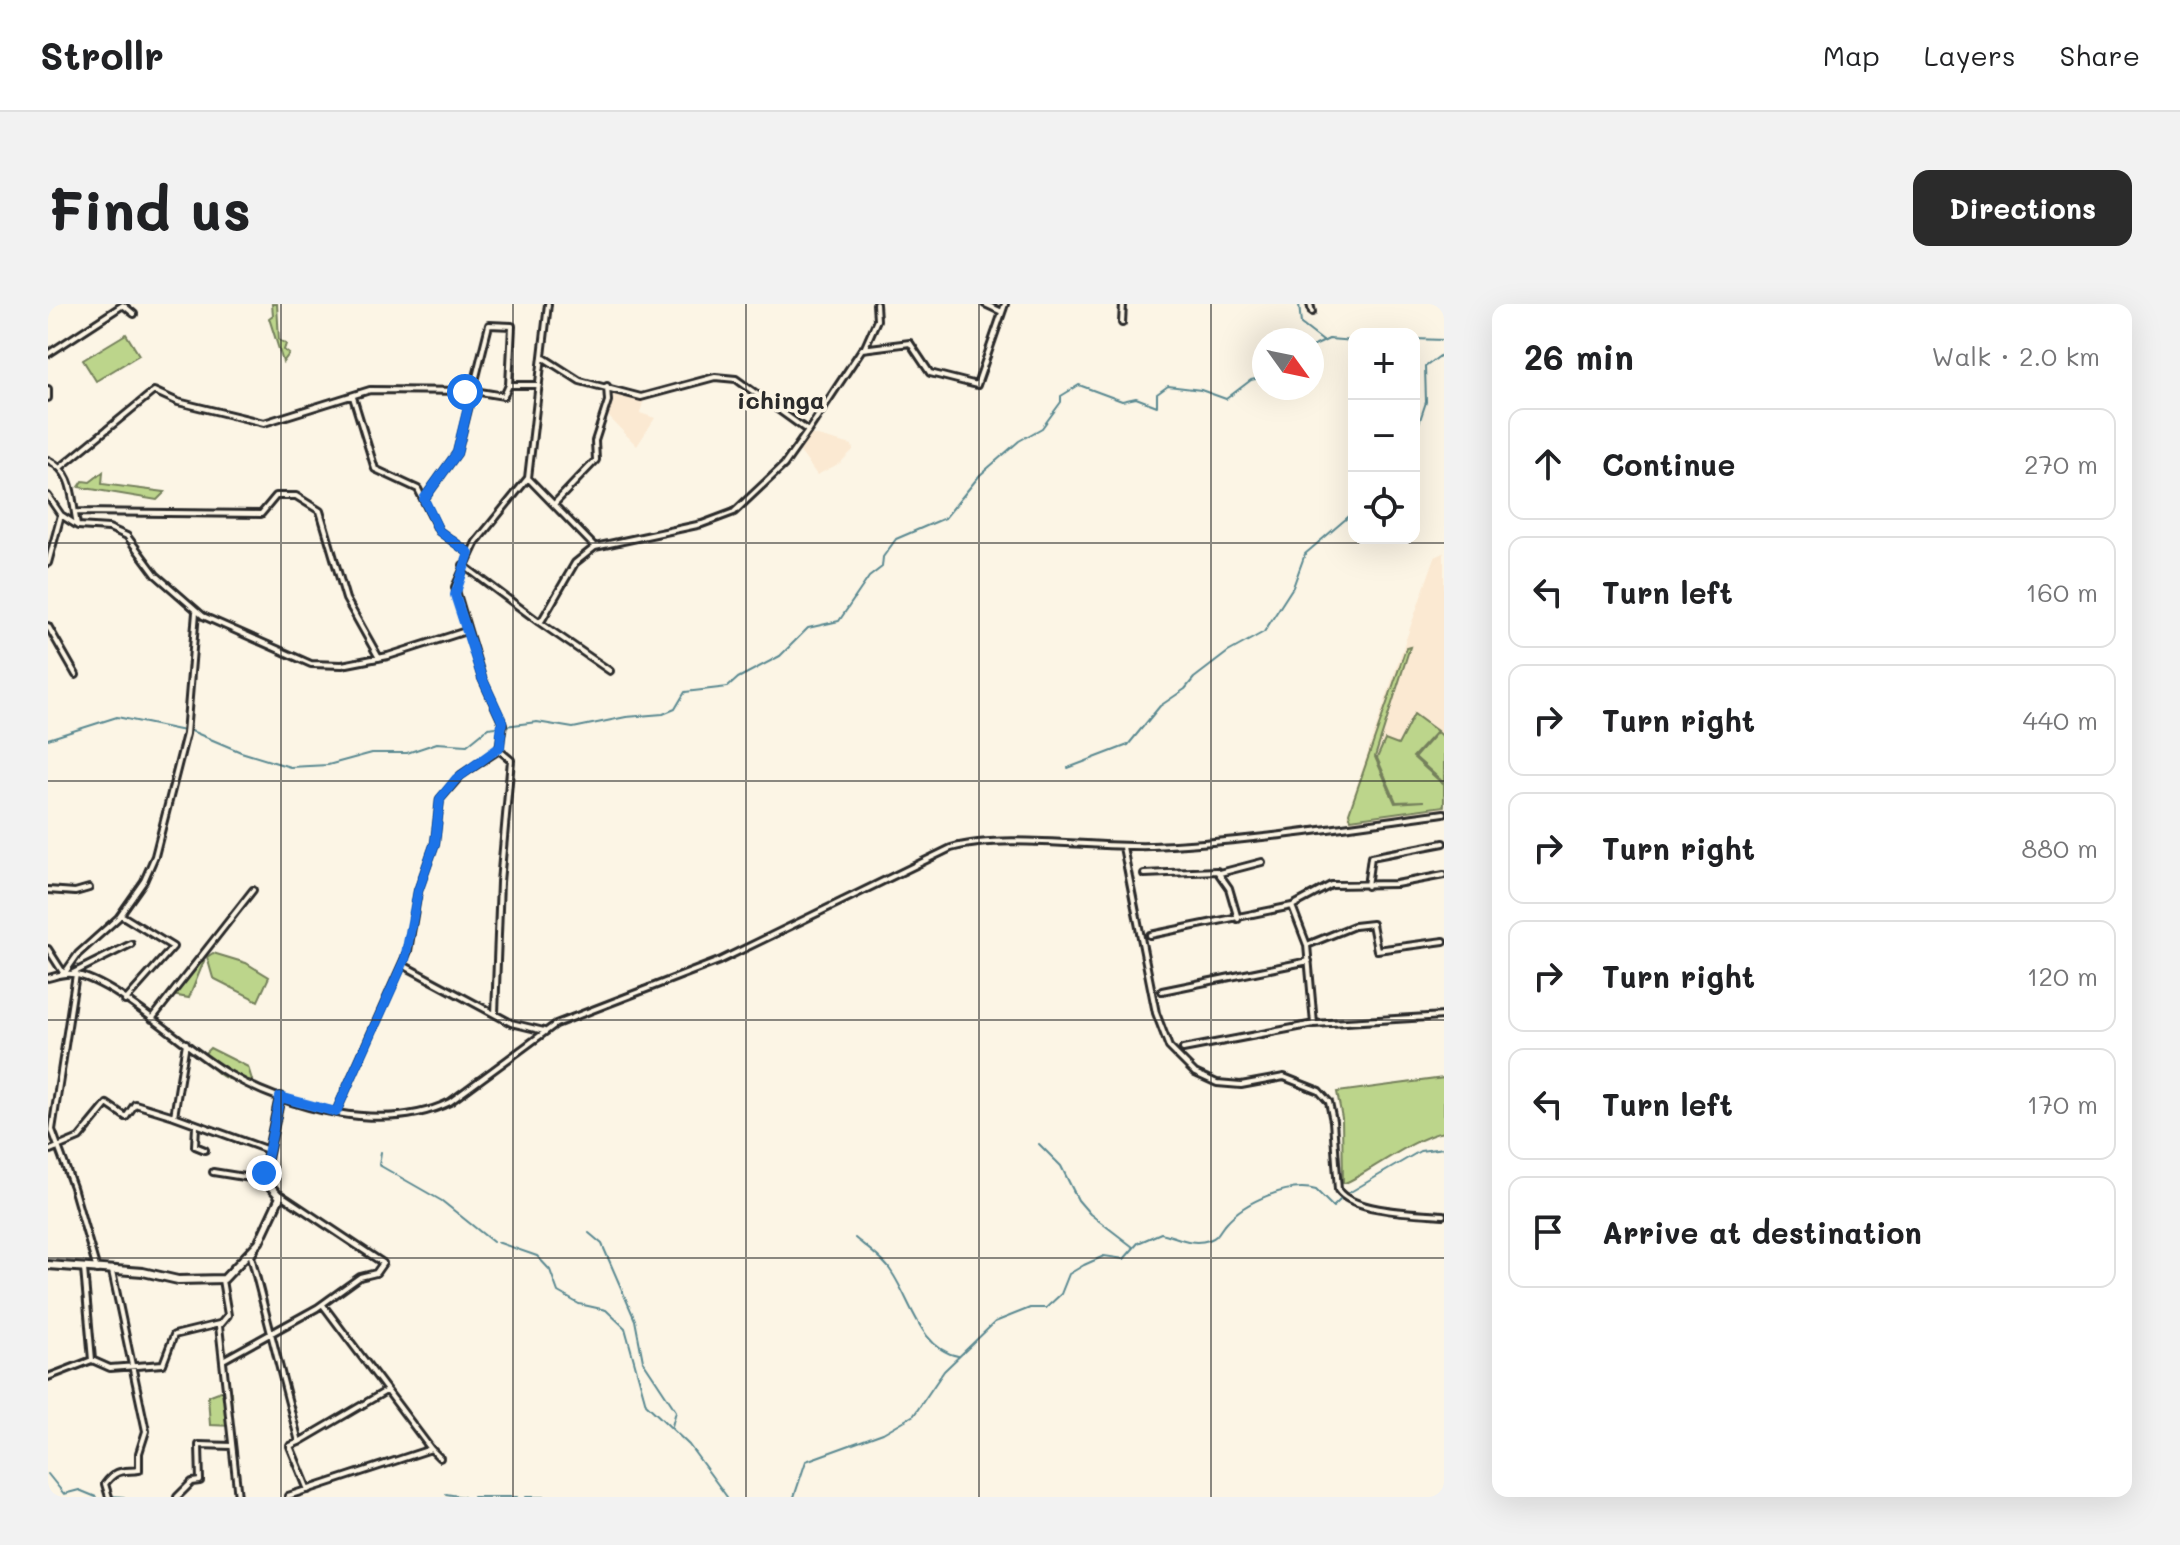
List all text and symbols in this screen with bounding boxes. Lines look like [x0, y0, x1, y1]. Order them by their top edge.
text: Strollr [40, 30, 164, 80]
text: Map [1823, 37, 1880, 73]
text: Layers [1924, 37, 2016, 73]
text: Share [2060, 37, 2140, 73]
button: Directions [1913, 170, 2132, 246]
text: Find us [48, 172, 251, 245]
north arrow [1252, 328, 1324, 400]
map controls [1348, 328, 1420, 544]
button: + [1348, 328, 1420, 400]
text: 26 min [1524, 334, 1634, 379]
text: Walk · 2.0 km [1932, 339, 2100, 373]
route start [447, 374, 483, 410]
district label: ichinga [737, 384, 825, 415]
button: − [1348, 400, 1420, 472]
icon: ahead [1526, 442, 1570, 486]
text: Continue [1602, 444, 1735, 484]
text: 270 m [2024, 447, 2098, 481]
button: locate [1348, 472, 1420, 544]
icon: left [1526, 570, 1570, 614]
text: Turn left [1602, 572, 1733, 612]
text: 160 m [2026, 575, 2098, 609]
icon: right [1526, 698, 1570, 742]
text: Turn right [1602, 700, 1755, 740]
text: 440 m [2022, 703, 2098, 737]
icon: right [1526, 826, 1570, 870]
text: Turn right [1602, 828, 1755, 868]
text: 880 m [2021, 831, 2098, 865]
icon: right [1526, 954, 1570, 998]
text: Turn right [1602, 956, 1755, 996]
text: 120 m [2027, 959, 2098, 993]
icon: left [1526, 1082, 1570, 1126]
text: Turn left [1602, 1084, 1733, 1124]
text: 170 m [2027, 1087, 2098, 1121]
route end [246, 1155, 282, 1191]
icon: arrive [1526, 1210, 1570, 1254]
text: Arrive at destination [1602, 1212, 1922, 1252]

